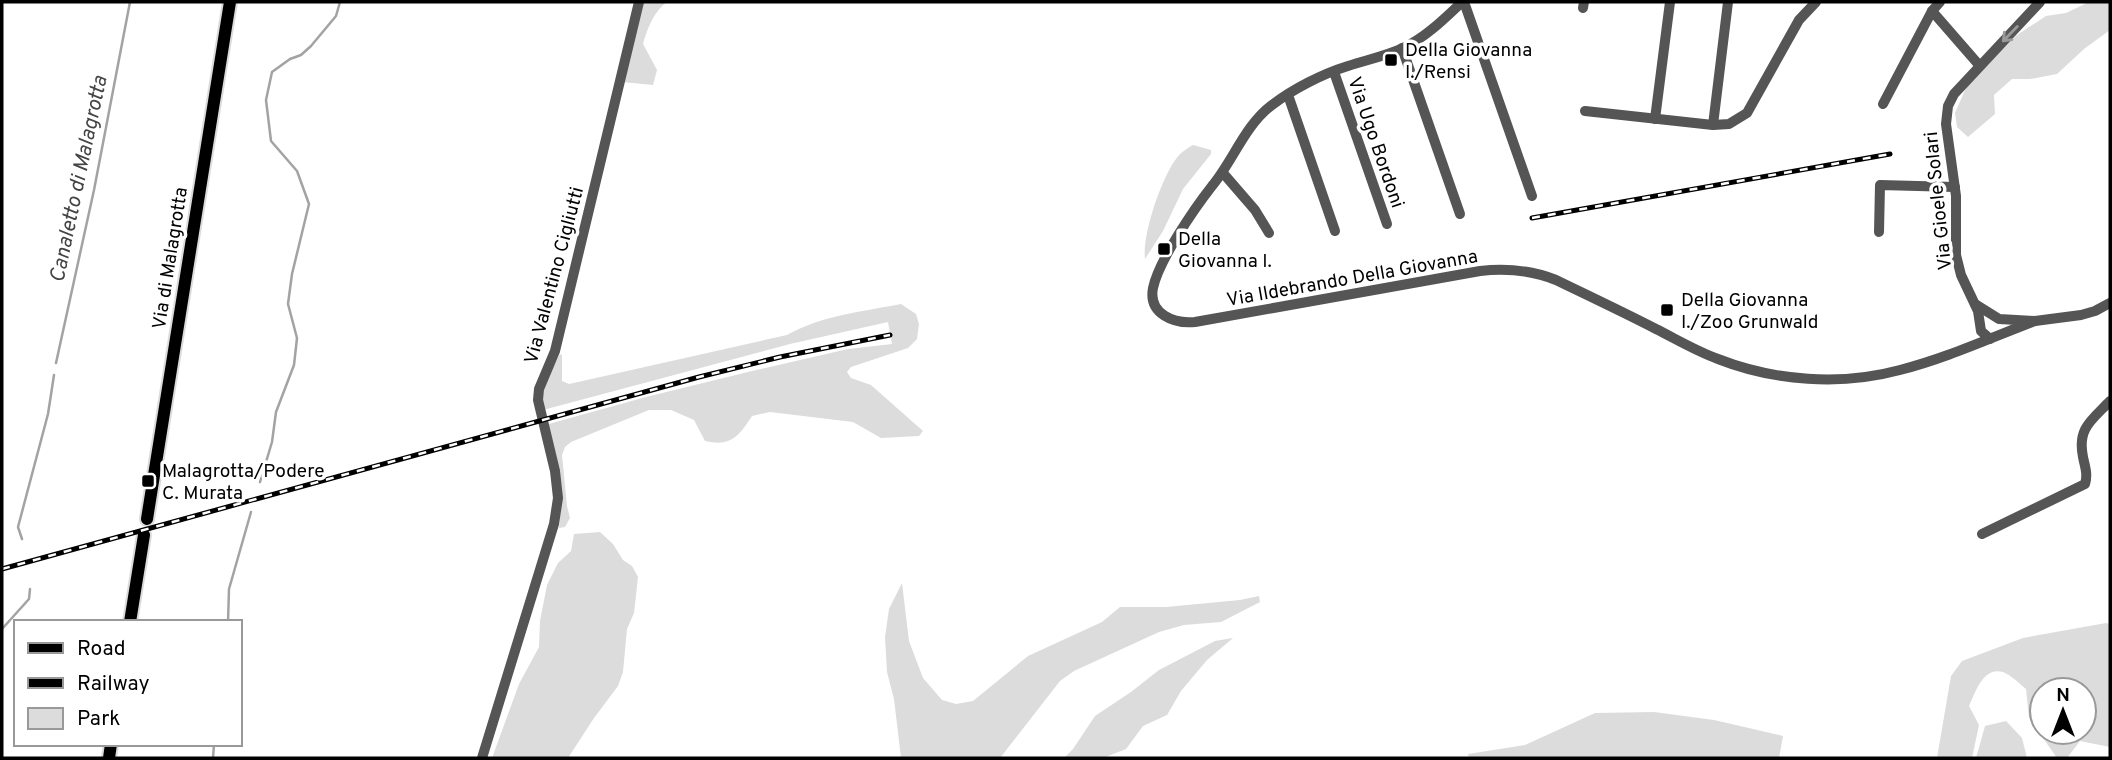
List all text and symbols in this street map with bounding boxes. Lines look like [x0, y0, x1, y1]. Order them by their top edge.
one-way arrow [2001, 25, 2018, 42]
place label: Della Giovanna I./Rensi [1405, 39, 1532, 85]
marker: Della Giovanna I./Rensi [1383, 52, 1399, 68]
water label: Canaletto di Malagrotta [44, 73, 115, 285]
street label: Via Ugo Bordoni [1341, 74, 1409, 211]
street label: Via Gioele Solari [1920, 130, 1958, 271]
street label: Via Valentino Cigliutti [520, 184, 590, 367]
street label: Via di Malagrotta [148, 185, 194, 331]
place label: Della Giovanna I. [1178, 228, 1272, 274]
marker: Della Giovanna I. [1156, 241, 1172, 257]
street label: Via Ildebrando Della Giovanna [1225, 245, 1480, 313]
place label: Della Giovanna I./Zoo Grunwald [1681, 289, 1818, 335]
marker: Della Giovanna I./Zoo Grunwald [1659, 302, 1675, 318]
place label: Malagrotta/Podere C. Murata [162, 460, 324, 506]
marker: Malagrotta/Podere C. Murata [140, 473, 156, 489]
legend [14, 620, 242, 746]
text: Road [77, 636, 126, 663]
text: Railway [77, 671, 150, 698]
north arrow [2028, 676, 2098, 746]
text: N [2056, 684, 2070, 708]
text: Park [77, 706, 120, 733]

